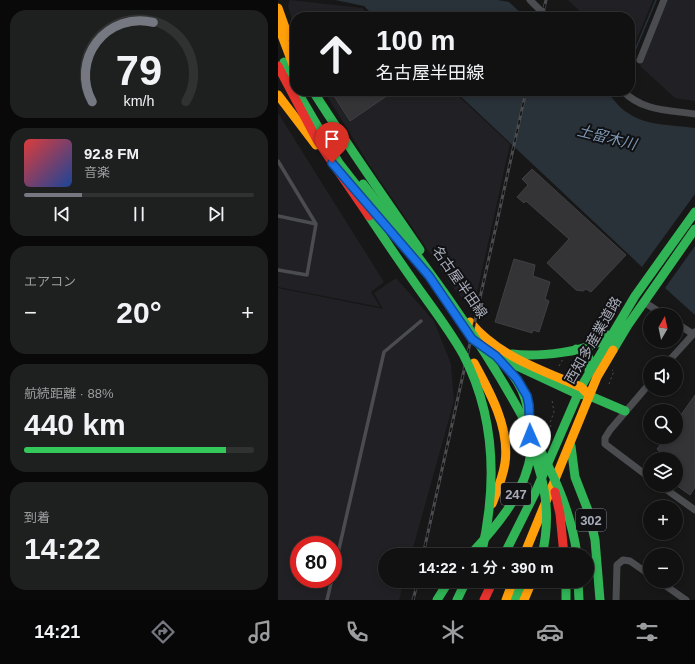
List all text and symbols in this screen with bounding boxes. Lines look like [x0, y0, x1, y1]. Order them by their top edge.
text: 100 m [376, 25, 455, 56]
icon: ahead [310, 28, 362, 80]
text: 79 [116, 47, 162, 94]
text: 名古屋半田線 [376, 63, 484, 83]
text: km/h [124, 93, 155, 109]
water label: 土留木川 [576, 121, 640, 153]
pin [315, 122, 349, 163]
icon: arrive [321, 128, 343, 150]
text: 92.8 FM [84, 145, 139, 162]
text: 音楽 [84, 165, 110, 180]
icon: previous [51, 203, 73, 225]
icon: pause [128, 203, 150, 225]
icon: next [205, 203, 227, 225]
street label: 名古屋半田線 [429, 243, 491, 321]
text: エアコン [24, 274, 76, 289]
street label: 西知多産業道路 [562, 294, 624, 386]
text: 20° [116, 296, 162, 329]
text: − [24, 300, 37, 325]
text: + [241, 300, 254, 325]
north arrow [643, 308, 683, 348]
map controls [643, 308, 683, 588]
button: sound [643, 356, 683, 396]
text: 航続距離 · 88% [24, 386, 114, 401]
button: search [643, 404, 683, 444]
text: 440 km [24, 408, 126, 441]
position arrow [509, 415, 551, 457]
button: layers [643, 452, 683, 492]
road number: 247 [501, 483, 531, 505]
button: + [643, 500, 683, 540]
road number: 302 [576, 509, 606, 531]
text: 到着 [24, 510, 50, 525]
text: 14:22 [24, 532, 101, 565]
speed limit sign: 80 [290, 536, 342, 588]
button: − [643, 548, 683, 588]
text: 14:22 · 1 分 · 390 m [418, 559, 554, 576]
icon: directions [149, 618, 177, 646]
icon: music [246, 618, 274, 646]
icon: phone [343, 618, 371, 646]
icon: climate [439, 618, 467, 646]
icon: car [536, 618, 564, 646]
icon: filters [633, 618, 661, 646]
text: 14:21 [34, 622, 80, 642]

